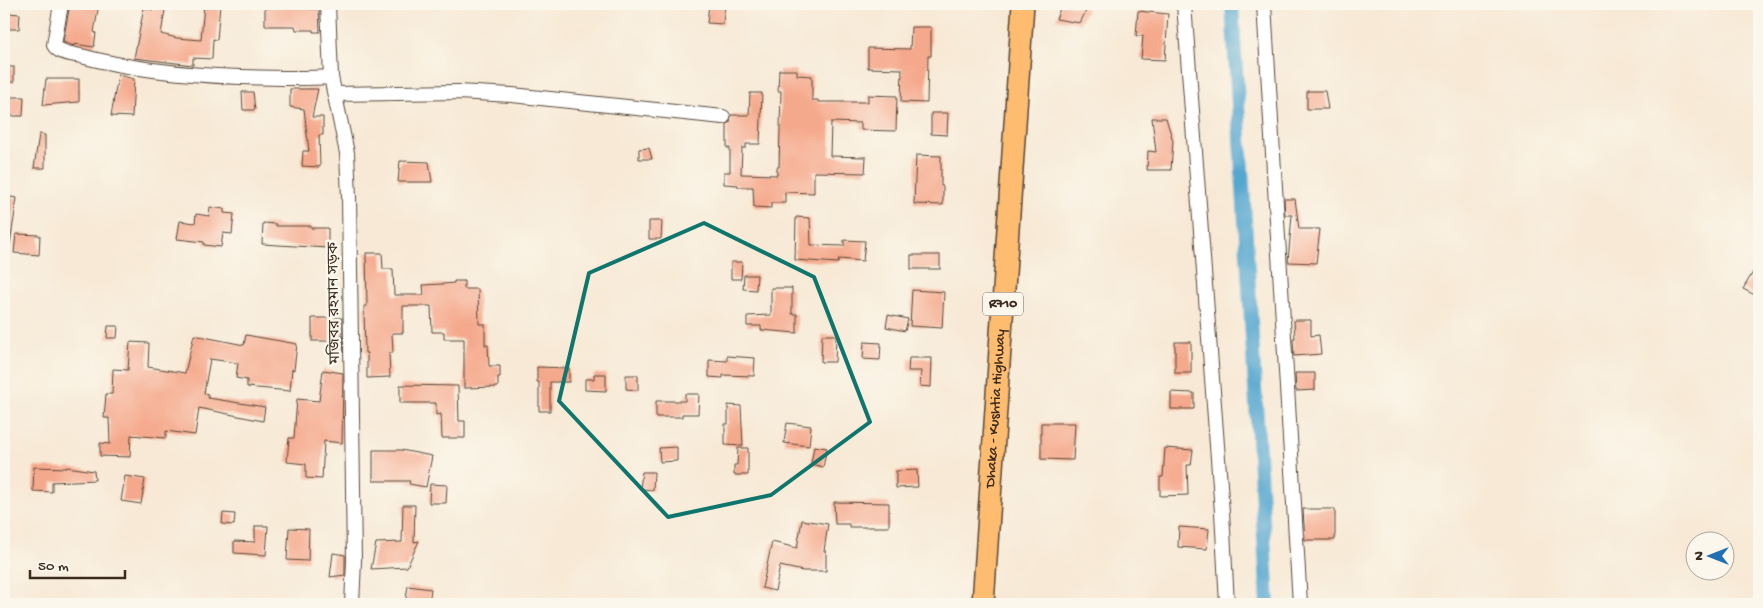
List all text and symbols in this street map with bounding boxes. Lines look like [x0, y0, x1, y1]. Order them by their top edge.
street label: মজিবর রহমান সড়ক [324, 241, 345, 365]
road number: R710 [983, 292, 1023, 316]
street label: Dhaka - Kushtia Highway [982, 328, 1010, 489]
north arrow [1686, 530, 1736, 580]
scale bar [30, 548, 125, 580]
text: N [1691, 551, 1708, 561]
text: 50 m [38, 558, 69, 576]

